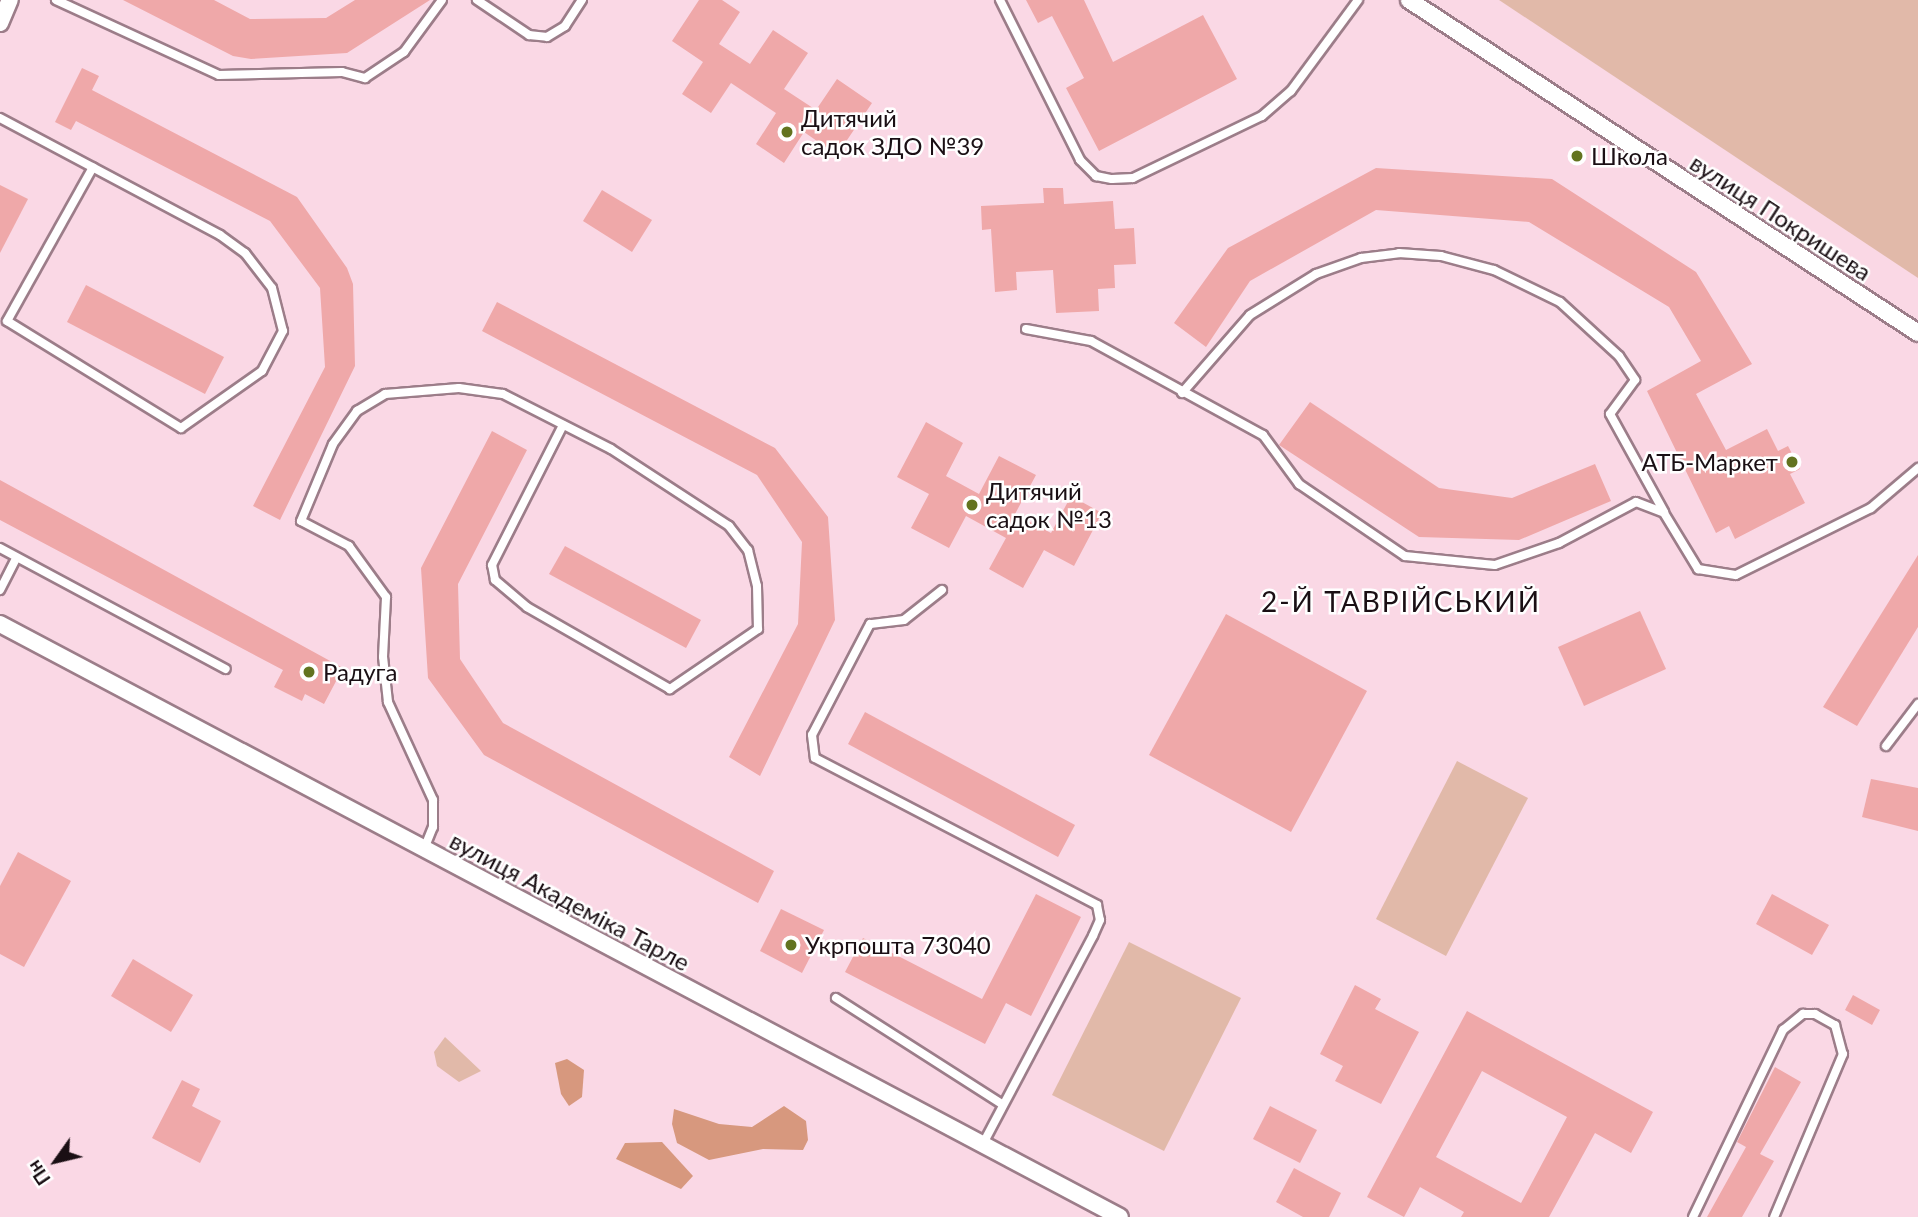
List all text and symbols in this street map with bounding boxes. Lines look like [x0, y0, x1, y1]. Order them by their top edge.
place label: Дитячий садок ЗДО №39 [801, 104, 984, 160]
marker: Дитячий садок ЗДО №39 [779, 124, 795, 140]
place label: Школа [1591, 142, 1668, 170]
marker: Школа [1569, 148, 1585, 164]
street label: вулиця Покришева [1685, 148, 1877, 286]
place label: АТБ-Маркет [1642, 448, 1778, 476]
marker: АТБ-Маркет [1784, 454, 1800, 470]
place label: Дитячий садок №13 [986, 477, 1112, 533]
marker: Дитячий садок №13 [964, 497, 980, 513]
district label: 2-Й ТАВРІЙСЬКИЙ [1263, 584, 1539, 618]
place label: Радуга [323, 658, 397, 686]
marker: Радуга [301, 664, 317, 680]
street label: вулиця Академіка Тарле [445, 826, 695, 976]
place label: Укрпошта 73040 [805, 931, 991, 959]
marker: Укрпошта 73040 [783, 937, 799, 953]
north arrow [21, 1126, 91, 1196]
text: Пн [22, 1156, 55, 1190]

